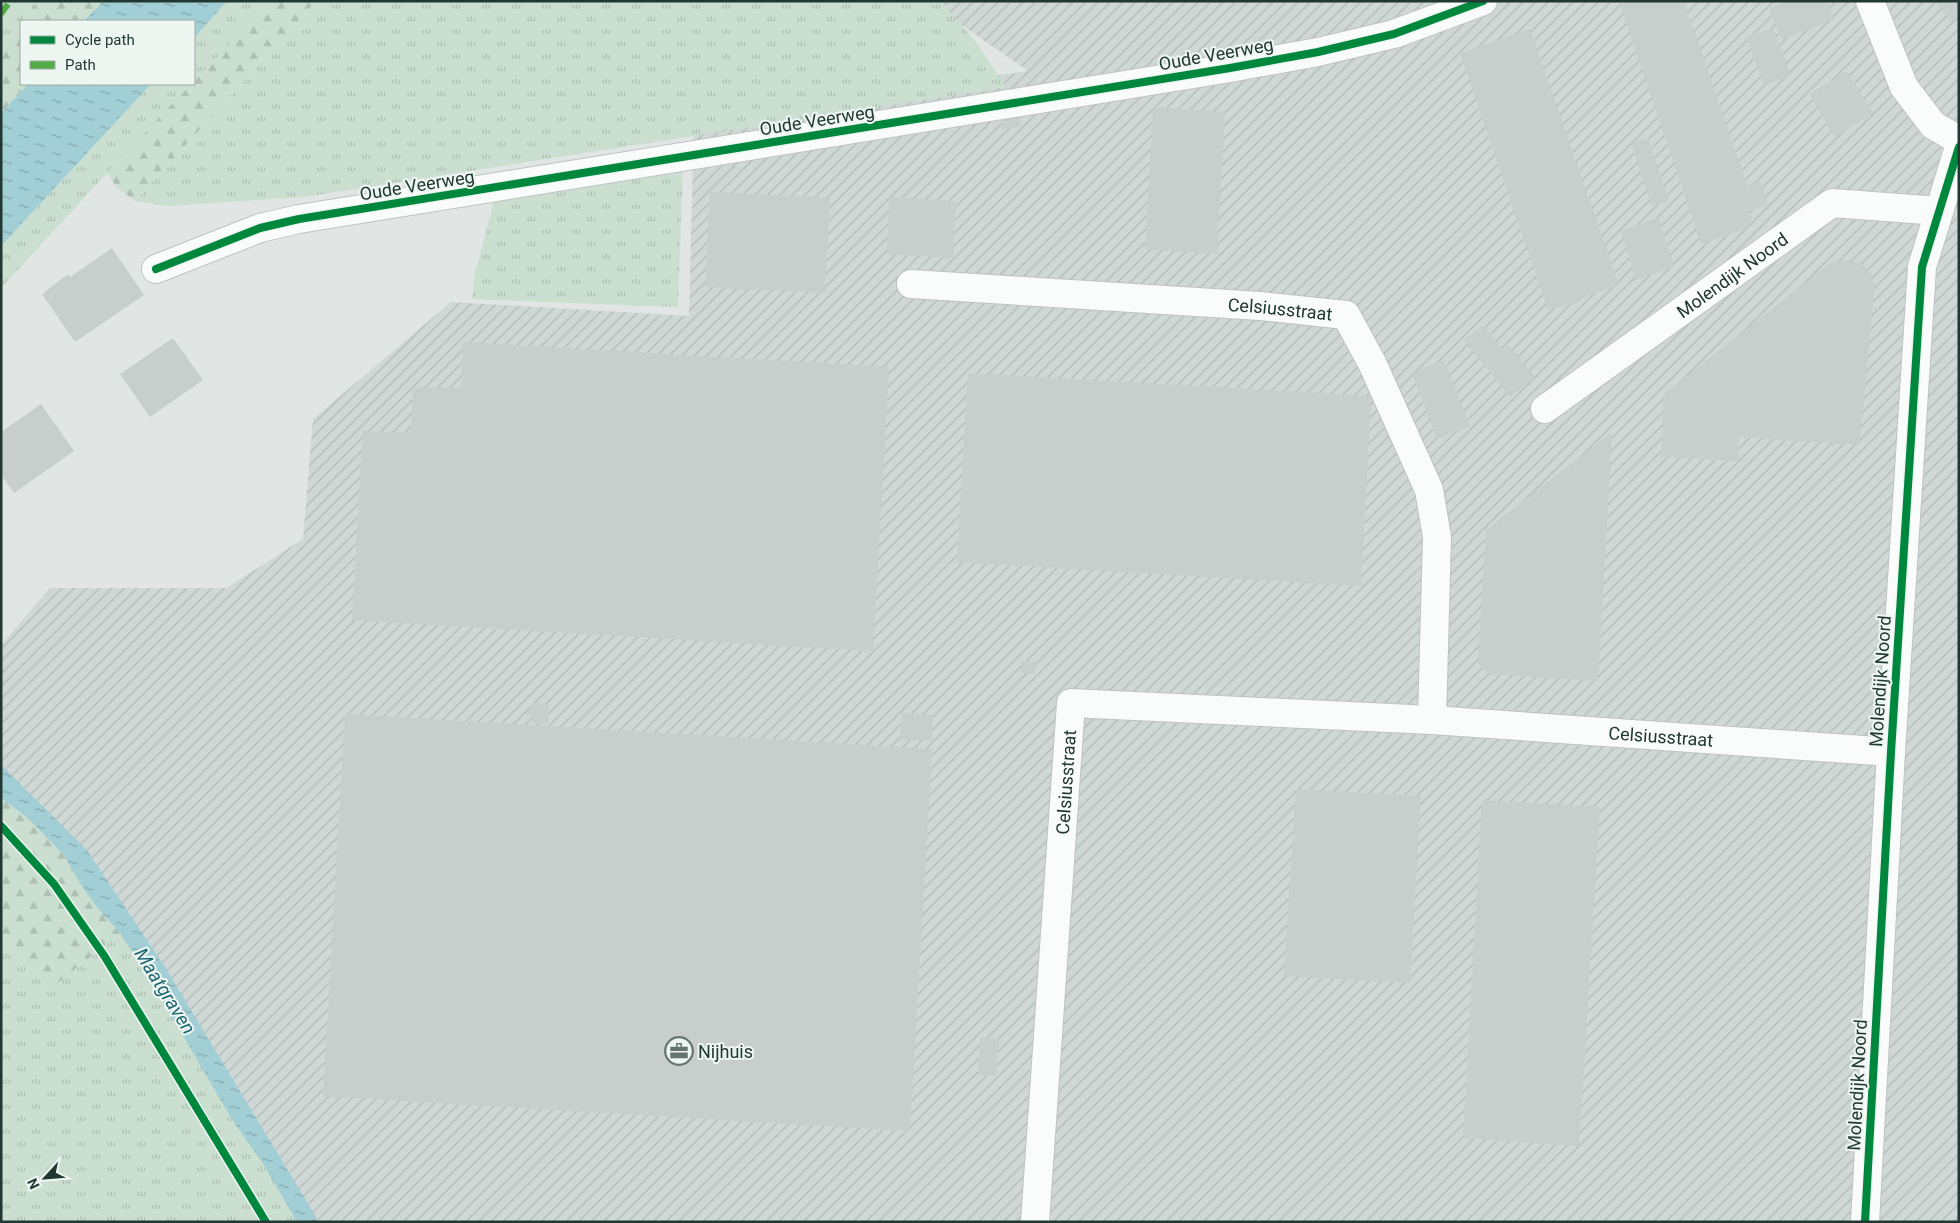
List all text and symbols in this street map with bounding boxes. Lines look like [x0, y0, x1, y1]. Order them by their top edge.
legend [20, 20, 195, 85]
text: Cycle path [65, 31, 135, 49]
street label: Oude Veerweg [1157, 34, 1275, 74]
text: Path [65, 56, 96, 74]
street label: Oude Veerweg [758, 101, 876, 139]
street label: Oude Veerweg [358, 166, 476, 204]
street label: Molendijk Noord [1672, 228, 1792, 322]
street label: Celsiusstraat [1227, 293, 1334, 324]
street label: Molendijk Noord [1865, 615, 1895, 747]
street label: Celsiusstraat [1608, 722, 1714, 750]
street label: Celsiusstraat [1051, 729, 1080, 835]
water label: Maatgraven [130, 944, 200, 1038]
street label: Molendijk Noord [1843, 1019, 1871, 1151]
office icon: Nijhuis [664, 1036, 694, 1066]
place label: Nijhuis [698, 1041, 753, 1062]
north arrow [20, 1153, 70, 1203]
text: N [24, 1176, 43, 1192]

